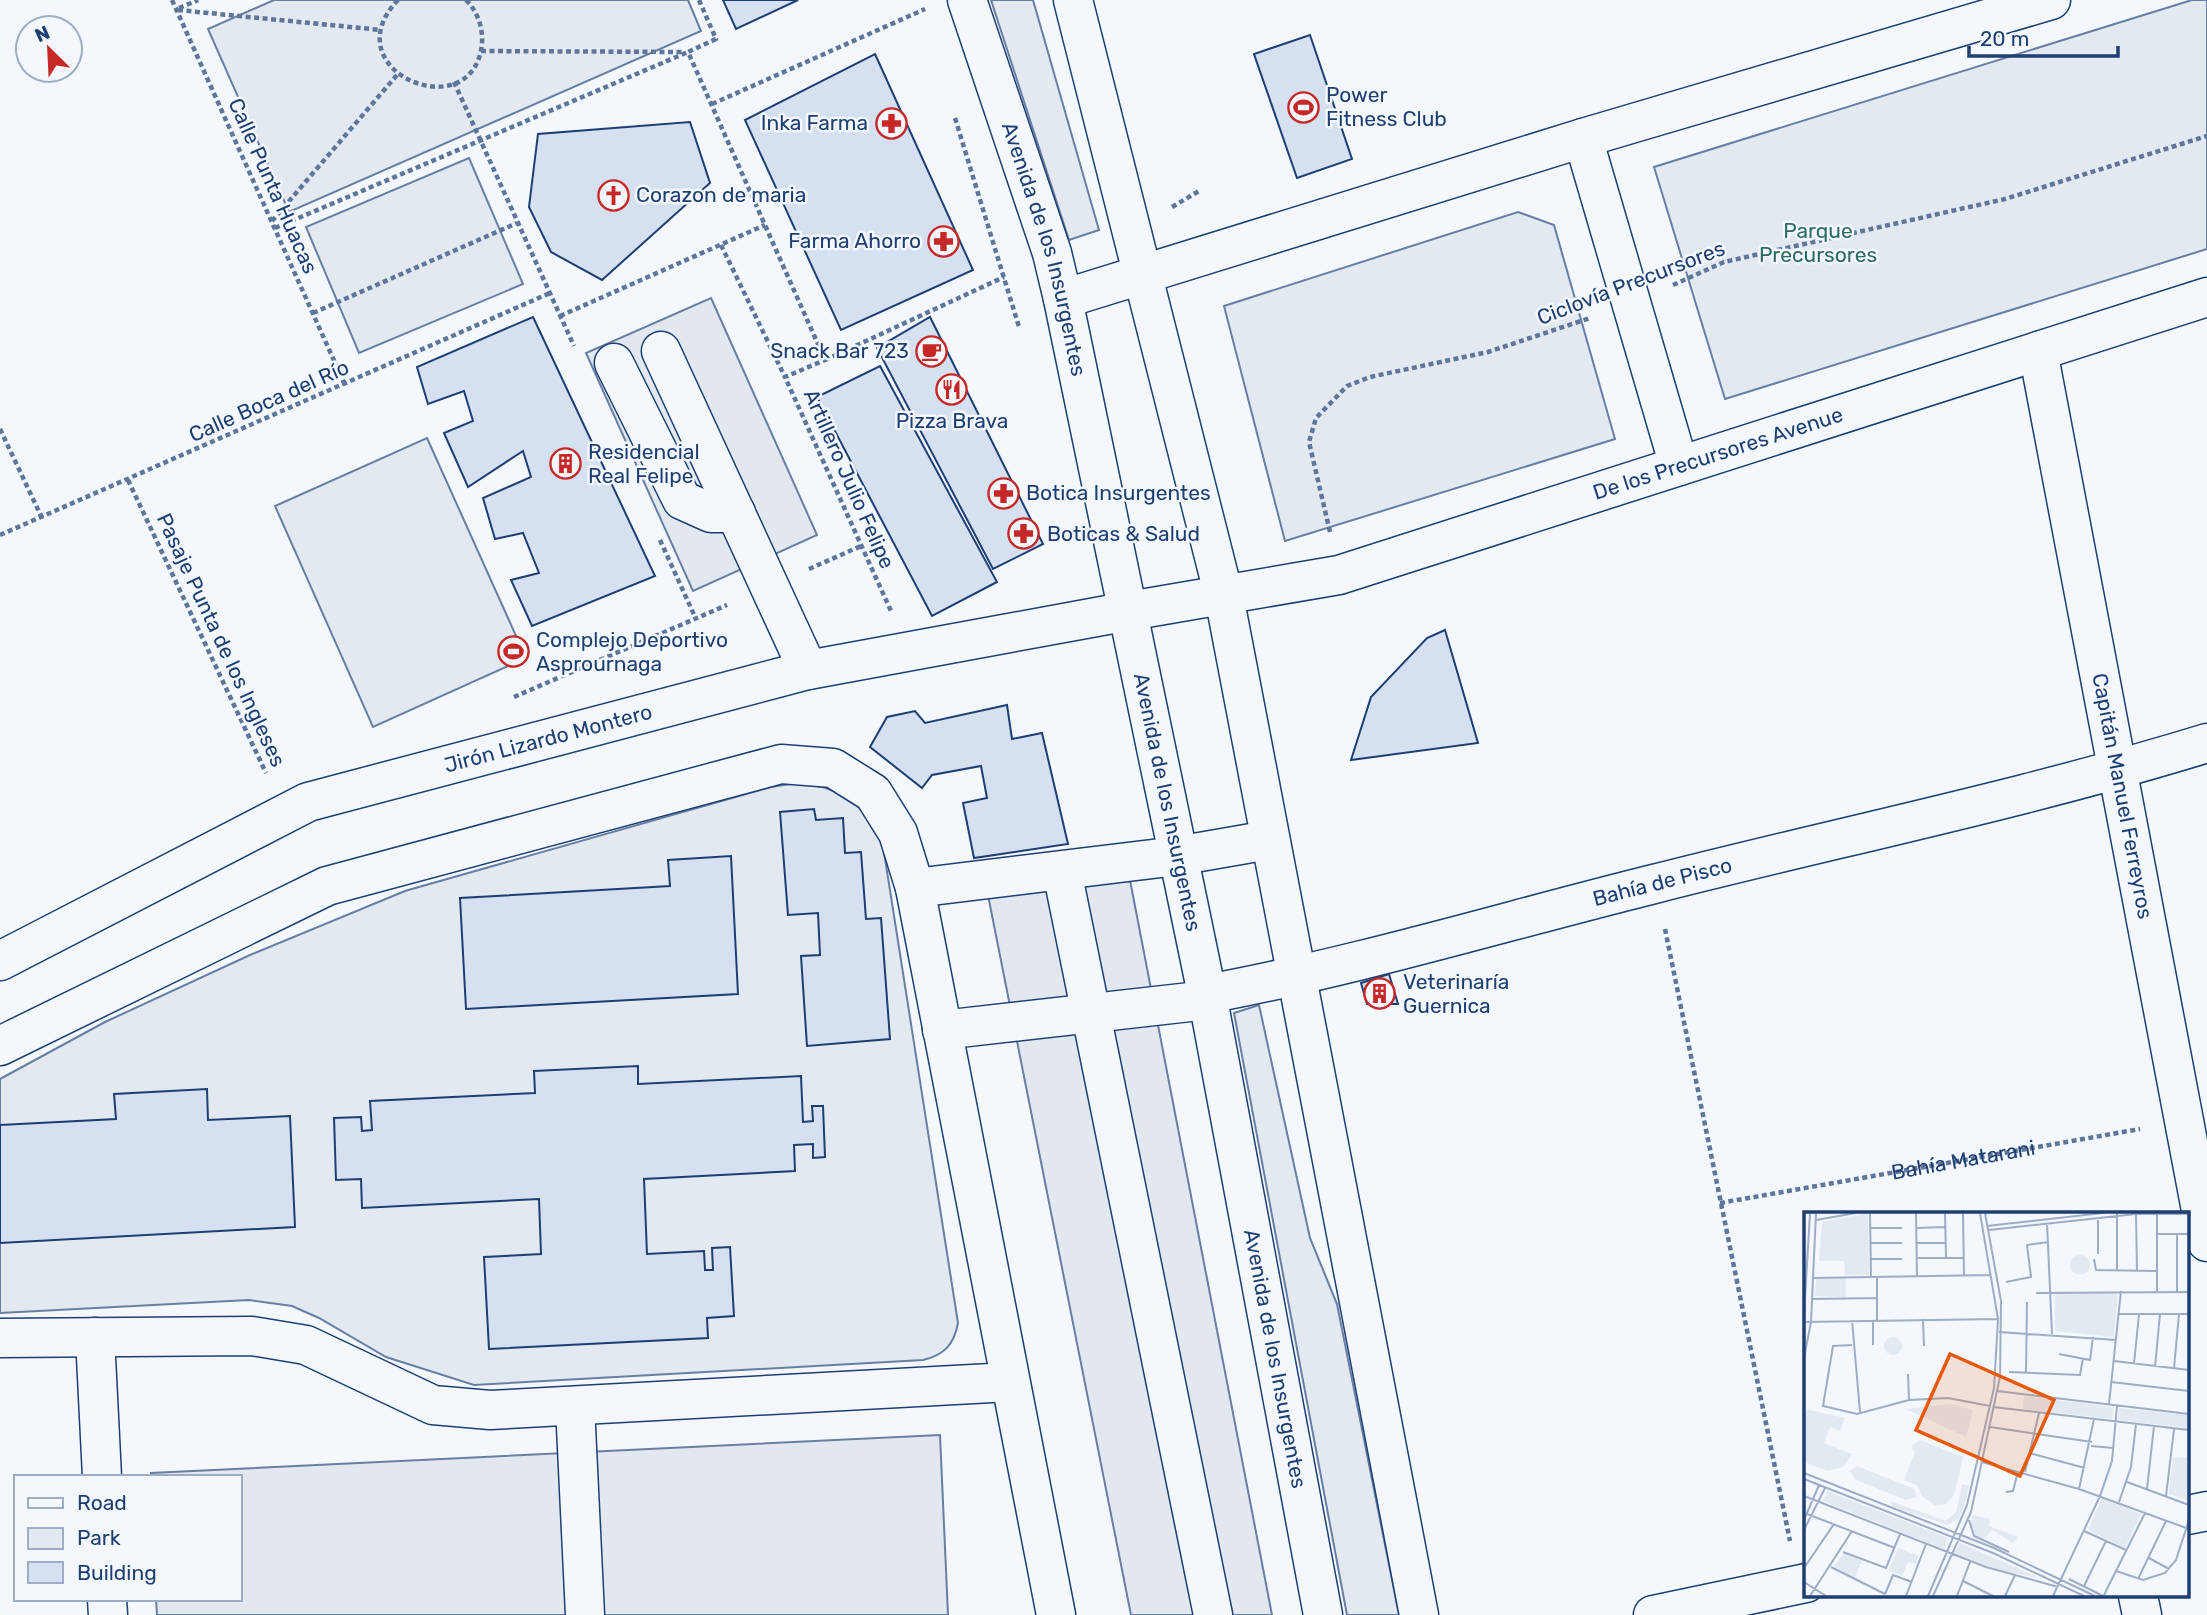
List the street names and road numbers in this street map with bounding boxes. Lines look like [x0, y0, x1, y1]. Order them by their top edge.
street label: Calle Punta Huacas [224, 94, 323, 277]
street label: Avenida de los Insurgentes [997, 119, 1092, 378]
street label: Ciclovía Precursores [1533, 235, 1728, 330]
street label: Calle Boca del Río [185, 354, 353, 447]
street label: Artillero Julio Felipe [799, 385, 900, 572]
street label: De los Precursores Avenue [1590, 401, 1846, 505]
street label: Pasaje Punta de los Ingleses [152, 509, 291, 770]
street label: Avenida de los Insurgentes [1129, 671, 1207, 933]
street label: Capitán Manuel Ferreyros [2087, 671, 2158, 921]
street label: Jirón Lizardo Montero [441, 699, 655, 778]
street label: Bahía de Pisco [1590, 852, 1734, 911]
street label: Bahía Matarani [1889, 1135, 2037, 1185]
street label: Avenida de los Insurgentes [1239, 1227, 1312, 1490]

